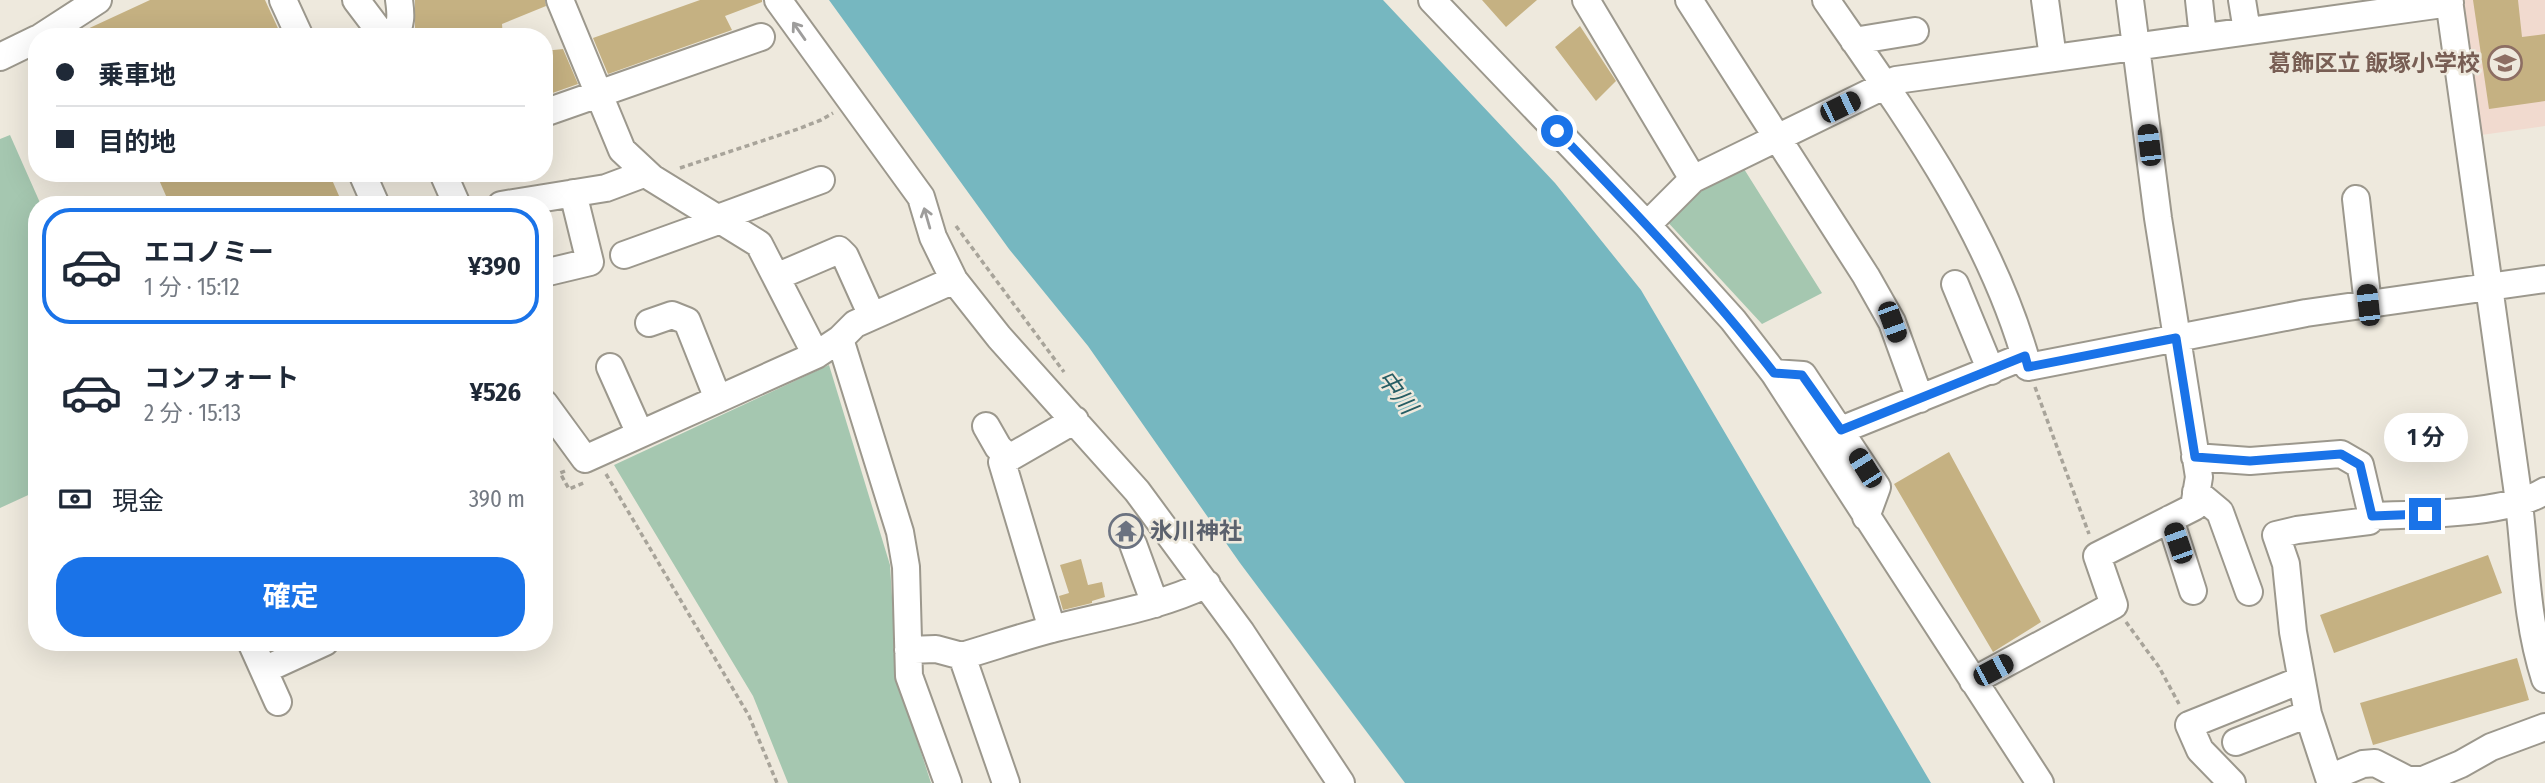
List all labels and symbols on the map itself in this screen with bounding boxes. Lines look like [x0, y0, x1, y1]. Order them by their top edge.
one-way arrow [792, 22, 806, 41]
school or university icon: 葛飾区立 飯塚小学校 [2486, 44, 2524, 82]
place label: 葛飾区立 飯塚小学校 [2268, 49, 2480, 77]
car [1817, 88, 1864, 126]
route start [1541, 115, 1573, 147]
car [2137, 123, 2162, 167]
one-way arrow [920, 207, 933, 229]
car [2356, 283, 2381, 327]
car [1875, 299, 1910, 345]
water label: 中川 [1371, 364, 1424, 422]
callout: 1 分 [2383, 412, 2467, 462]
car [1845, 445, 1886, 491]
route end [2409, 498, 2441, 530]
temple icon: 氷川神社 [1107, 512, 1145, 550]
place label: 氷川神社 [1150, 517, 1242, 545]
car [2162, 520, 2195, 566]
car [1970, 651, 2017, 689]

